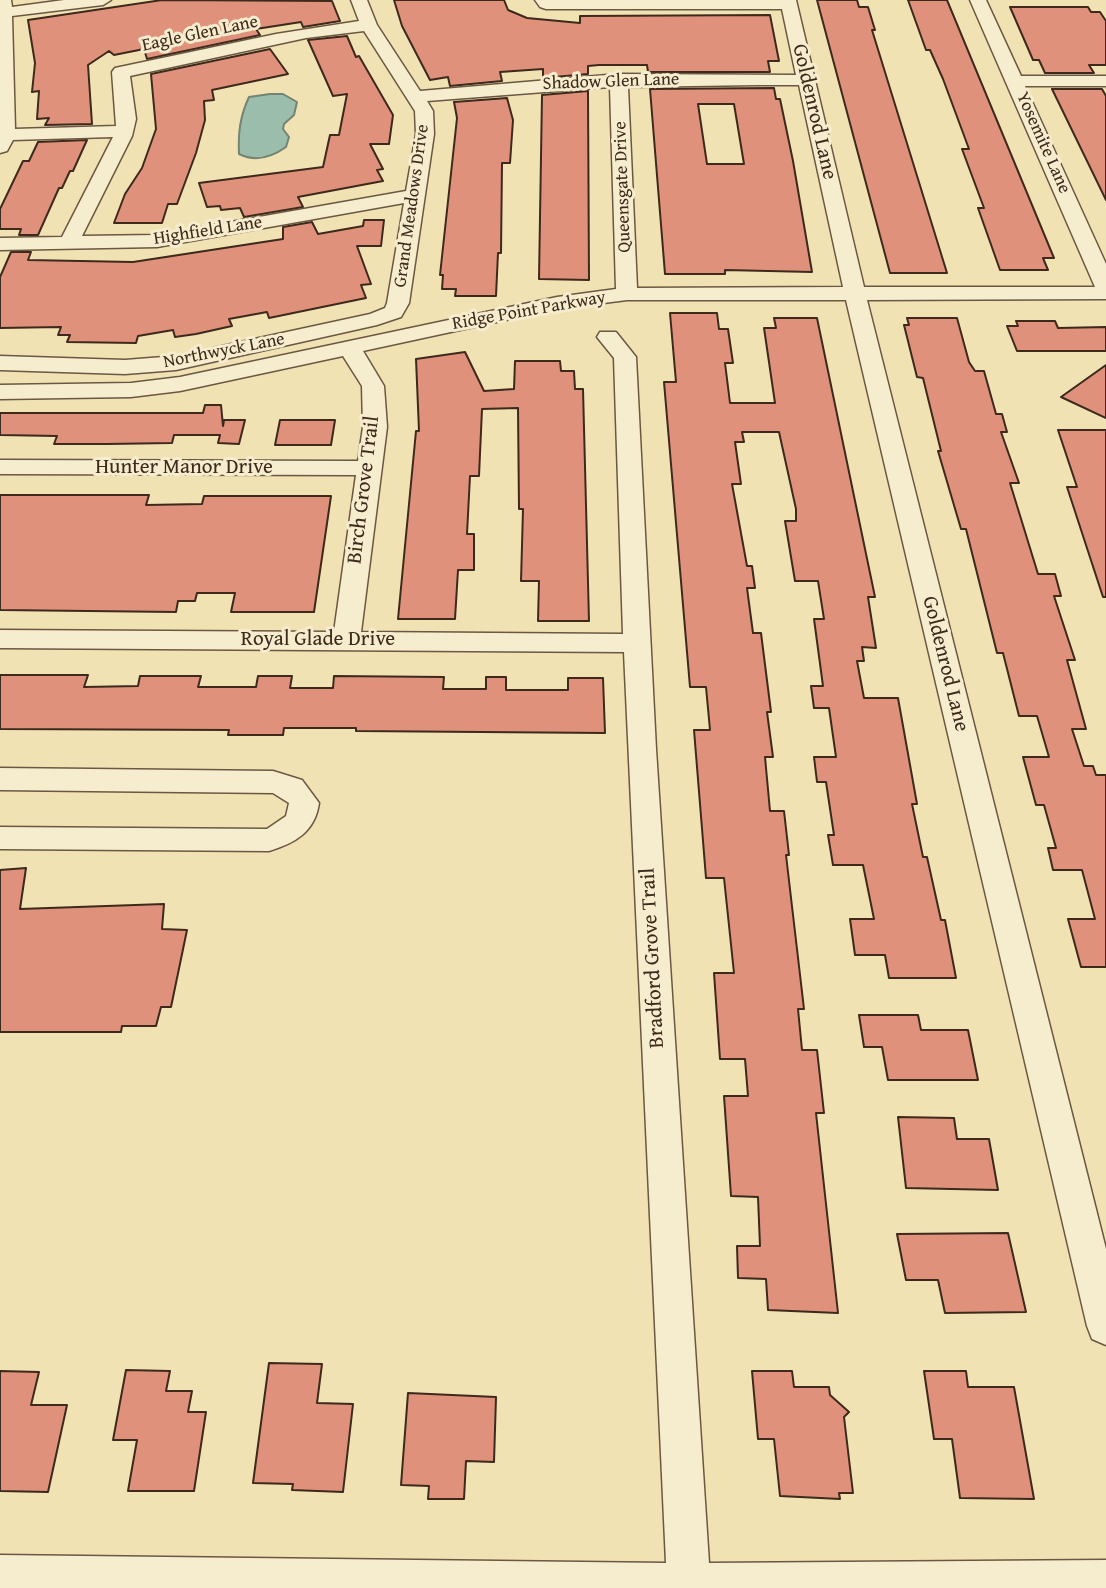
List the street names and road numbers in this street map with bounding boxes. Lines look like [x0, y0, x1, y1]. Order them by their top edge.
street label: Eagle Glen Lane [140, 11, 260, 57]
street label: Goldenrod Lane [786, 42, 842, 182]
street label: Shadow Glen Lane [542, 69, 680, 95]
street label: Yosemite Lane [1011, 89, 1075, 197]
street label: Queensgate Drive [610, 121, 636, 253]
street label: Grand Meadows Drive [390, 123, 434, 289]
street label: Highfield Lane [152, 212, 264, 250]
street label: Ridge Point Parkway [451, 287, 607, 335]
street label: Northwyck Lane [161, 329, 287, 373]
street label: Birch Grove Trail [342, 415, 386, 565]
street label: Hunter Manor Drive [95, 455, 273, 481]
street label: Goldenrod Lane [916, 594, 974, 734]
street label: Royal Glade Drive [241, 627, 395, 653]
street label: Bradford Grove Trail [636, 867, 670, 1049]

